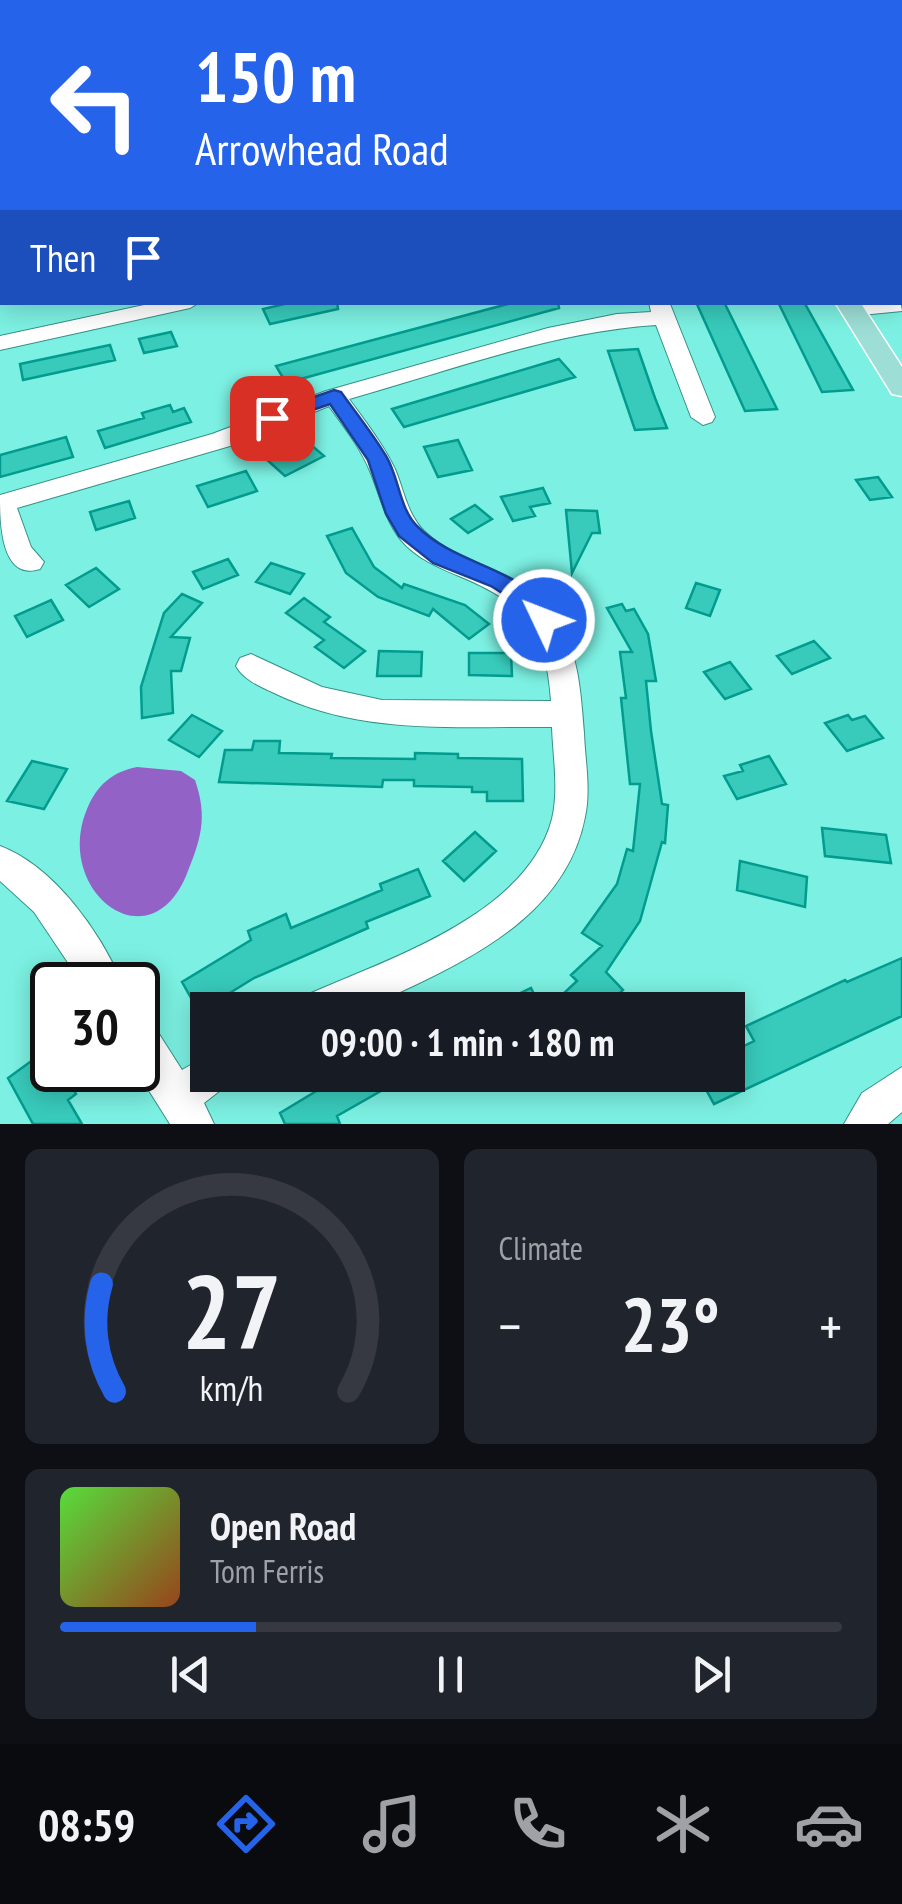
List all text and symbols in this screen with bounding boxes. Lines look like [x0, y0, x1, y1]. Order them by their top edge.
text: 150 m [195, 31, 356, 121]
icon: left [30, 40, 160, 170]
text: Arrowhead Road [195, 119, 449, 177]
icon: arrive [116, 230, 171, 285]
text: Then [30, 233, 96, 282]
pin [230, 376, 315, 461]
icon: arrive [245, 391, 300, 446]
position arrow [492, 568, 596, 672]
speed limit sign: 30 [30, 962, 160, 1092]
text: 09:00 · 1 min · 180 m [321, 1017, 614, 1066]
text: Climate [499, 1227, 583, 1269]
text: 27 [182, 1243, 281, 1378]
text: 23° [621, 1276, 720, 1373]
text: − [499, 1290, 521, 1361]
text: + [819, 1290, 842, 1361]
text: km/h [200, 1365, 263, 1411]
text: Open Road [210, 1501, 356, 1550]
text: Tom Ferris [210, 1550, 324, 1592]
icon: previous [163, 1647, 218, 1702]
icon: pause [423, 1647, 478, 1702]
icon: next [684, 1647, 739, 1702]
icon: directions [211, 1789, 281, 1859]
icon: music [357, 1789, 427, 1859]
icon: phone [503, 1789, 573, 1859]
icon: climate [648, 1789, 718, 1859]
icon: car [794, 1789, 864, 1859]
text: 08:59 [38, 1795, 135, 1853]

